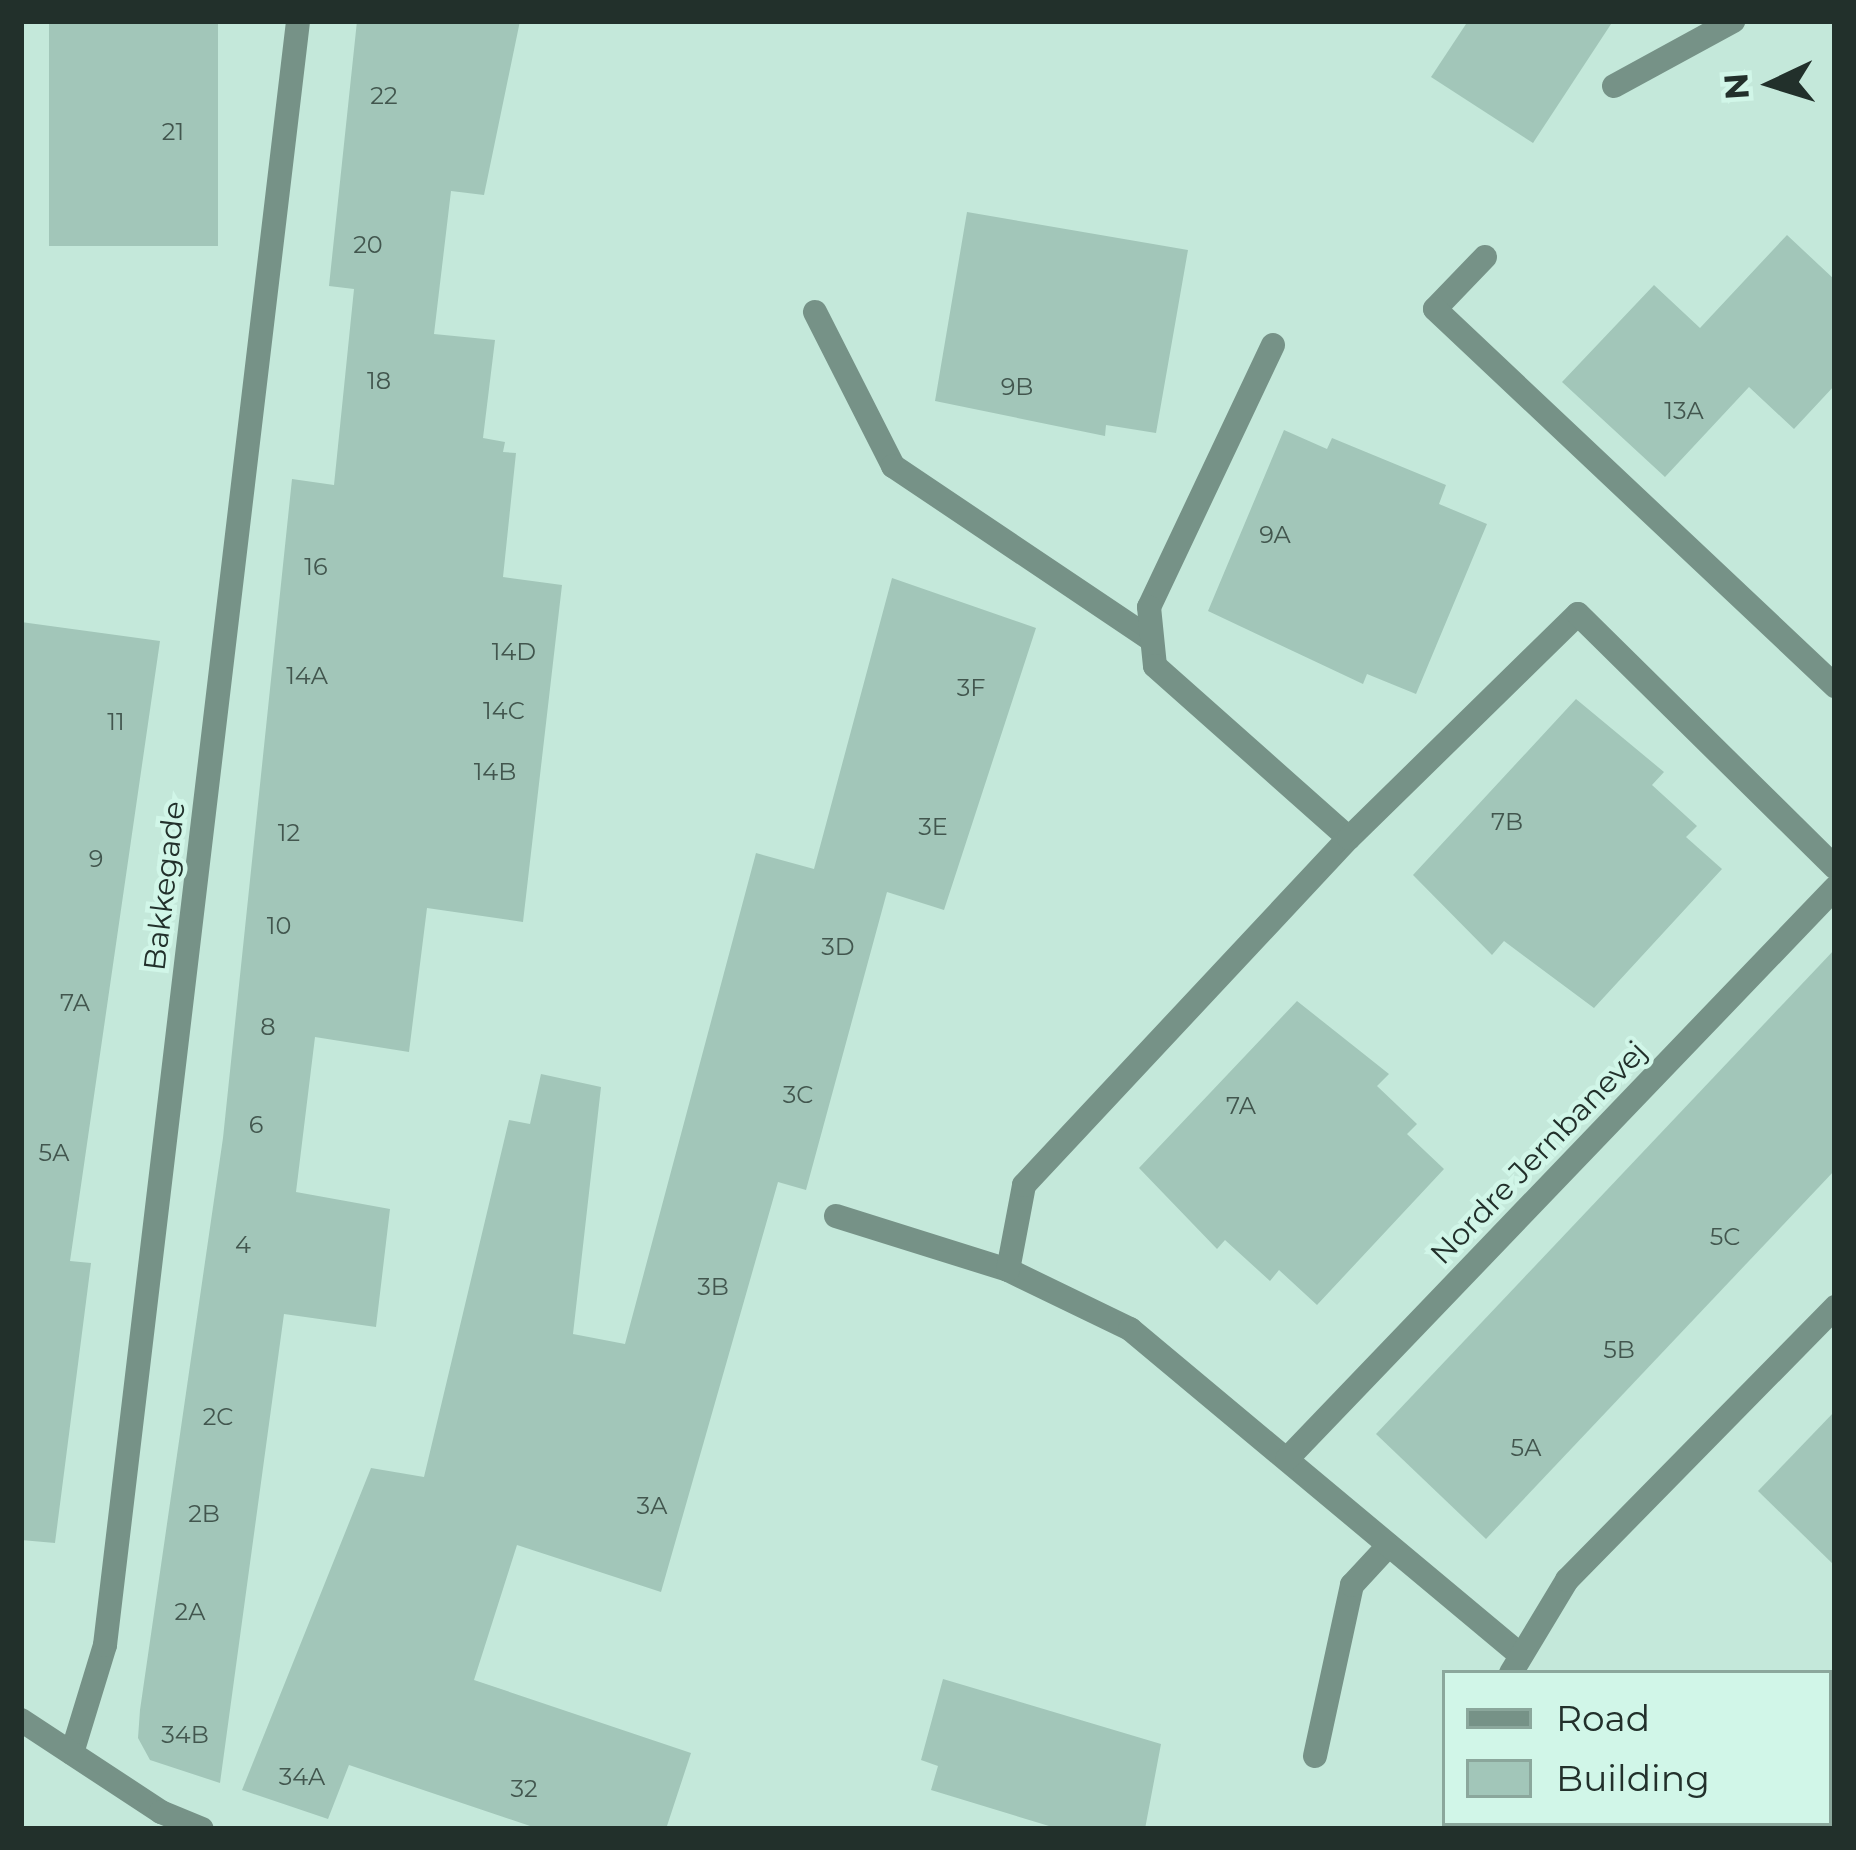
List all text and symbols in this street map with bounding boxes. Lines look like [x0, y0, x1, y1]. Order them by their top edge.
north arrow [1712, 24, 1832, 144]
text: N [1715, 72, 1757, 101]
house number: 22 [370, 82, 398, 110]
house number: 21 [162, 118, 184, 146]
house number: 20 [353, 231, 383, 259]
house number: 18 [367, 367, 391, 395]
house number: 9B [1001, 373, 1033, 401]
house number: 13A [1664, 397, 1704, 425]
house number: 9A [1259, 521, 1291, 549]
house number: 16 [304, 553, 328, 581]
house number: 14D [492, 638, 536, 666]
house number: 14A [286, 662, 328, 690]
house number: 3F [957, 674, 985, 702]
house number: 14C [483, 697, 525, 725]
house number: 11 [107, 708, 125, 736]
house number: 14B [474, 758, 516, 786]
street label: Bakkegade [137, 799, 193, 973]
house number: 7B [1491, 808, 1523, 836]
house number: 3E [918, 813, 948, 841]
house number: 12 [278, 819, 300, 847]
house number: 9 [89, 845, 103, 873]
house number: 10 [267, 912, 291, 940]
house number: 3D [821, 933, 855, 961]
house number: 7A [60, 989, 90, 1017]
house number: 8 [260, 1013, 276, 1041]
street label: Nordre Jernbanevej [1423, 1034, 1655, 1272]
house number: 3C [783, 1081, 813, 1109]
house number: 7A [1226, 1092, 1256, 1120]
house number: 6 [249, 1111, 263, 1139]
house number: 5A [39, 1139, 69, 1167]
house number: 5C [1710, 1223, 1740, 1251]
house number: 4 [235, 1231, 251, 1259]
house number: 3B [697, 1273, 729, 1301]
house number: 5B [1603, 1336, 1635, 1364]
house number: 2C [203, 1403, 233, 1431]
house number: 5A [1511, 1434, 1541, 1462]
house number: 3A [637, 1492, 667, 1520]
house number: 2B [188, 1500, 220, 1528]
house number: 2A [175, 1598, 205, 1626]
legend [1442, 1670, 1832, 1826]
text: Road [1556, 1696, 1650, 1740]
house number: 34B [161, 1721, 209, 1749]
text: Building [1556, 1756, 1710, 1800]
house number: 34A [279, 1763, 325, 1791]
house number: 32 [510, 1775, 538, 1803]

